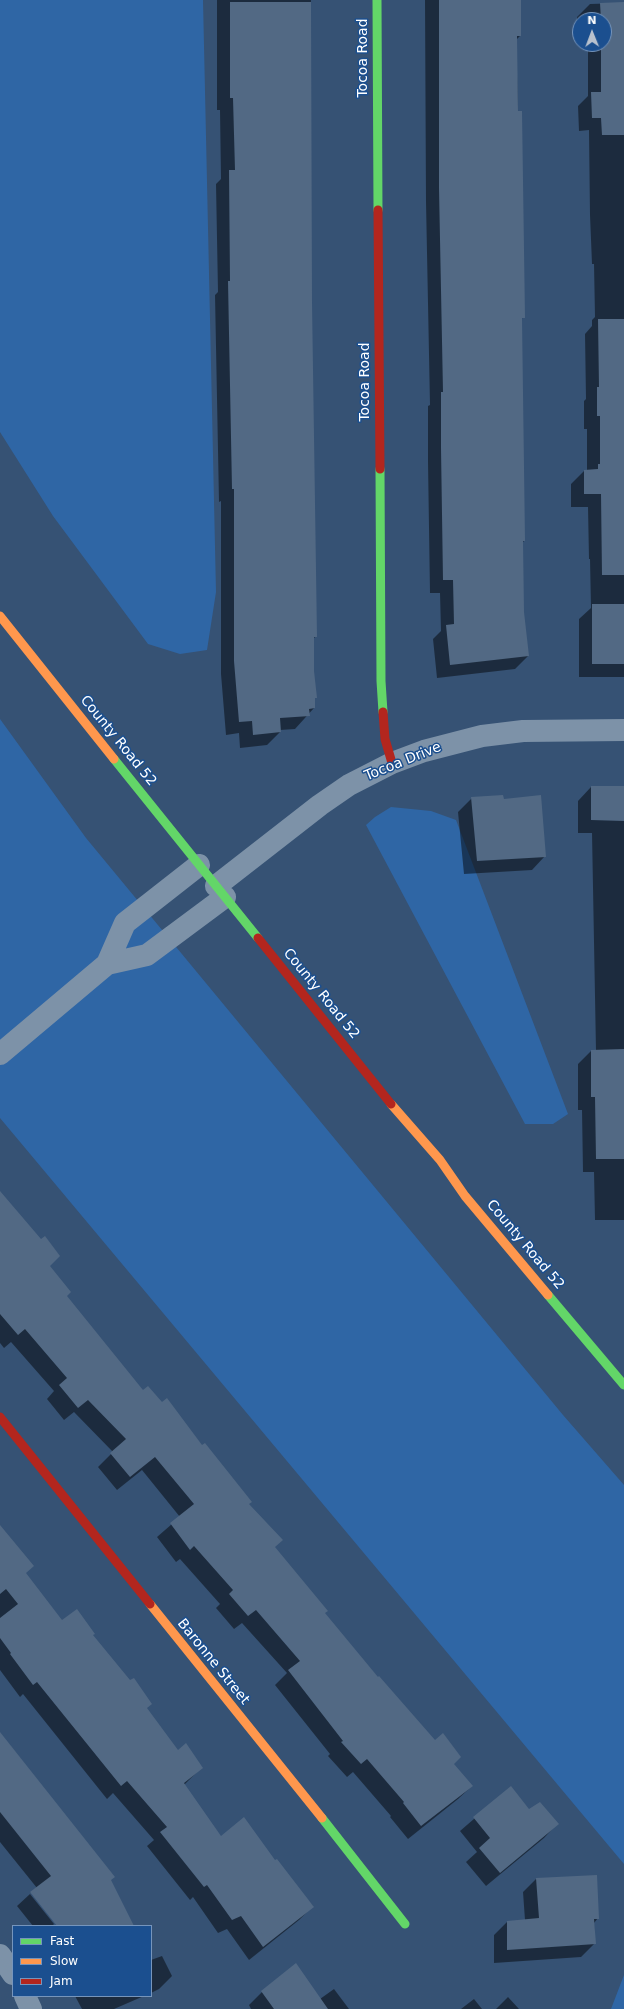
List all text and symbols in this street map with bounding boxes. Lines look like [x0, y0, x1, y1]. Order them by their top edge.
north arrow [572, 12, 612, 52]
text: N [587, 14, 597, 27]
street label: Tocoa Road [355, 18, 371, 98]
street label: Tocoa Road [357, 342, 373, 422]
street label: County Road 52 [76, 692, 160, 790]
street label: Tocoa Drive [362, 739, 444, 785]
street label: County Road 52 [279, 945, 363, 1043]
street label: County Road 52 [483, 1197, 567, 1293]
street label: Baronne Street [173, 1616, 253, 1708]
legend [12, 1925, 152, 1997]
text: Fast [50, 1934, 74, 1948]
text: Slow [50, 1954, 78, 1968]
text: Jam [50, 1974, 73, 1988]

